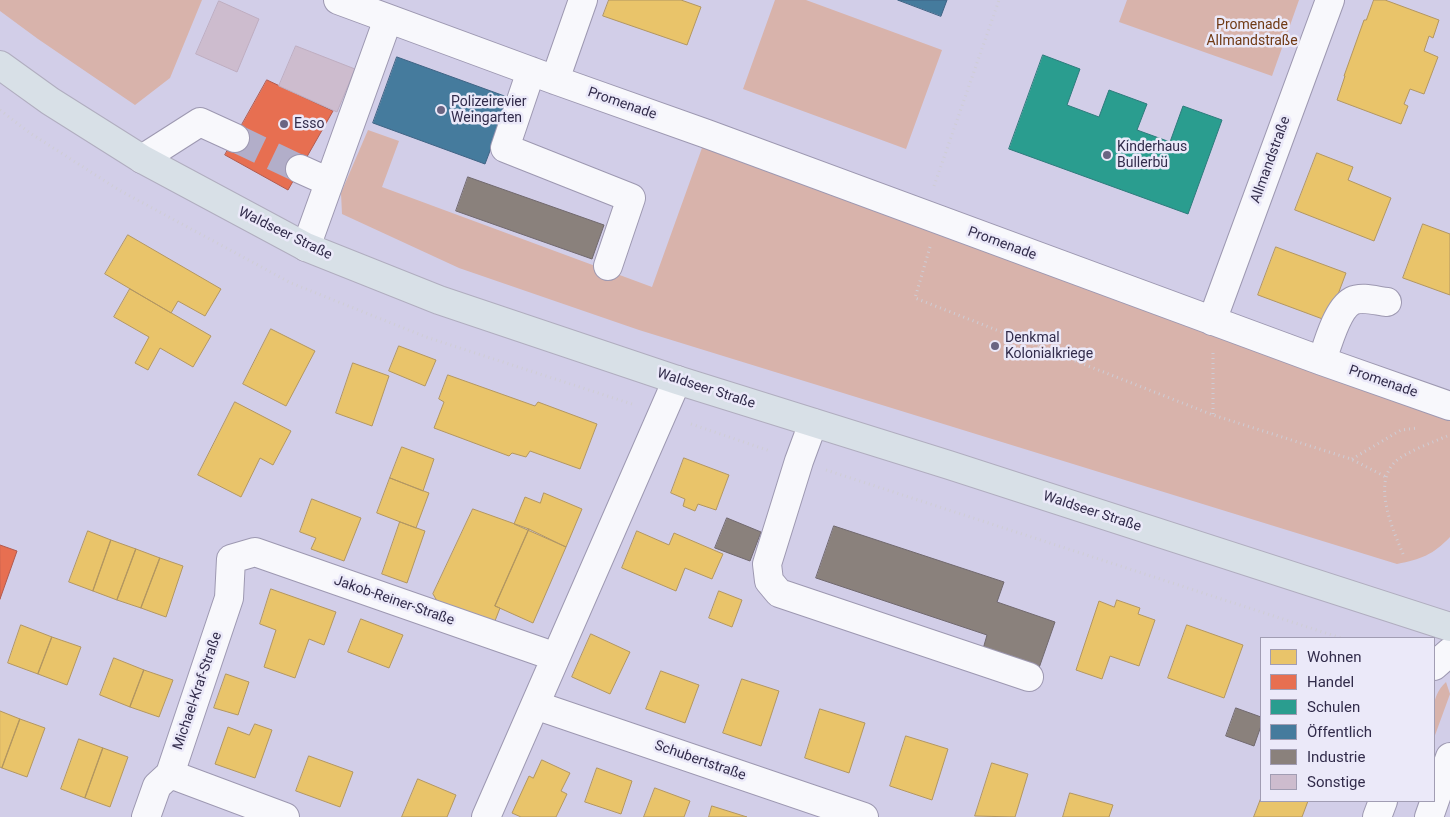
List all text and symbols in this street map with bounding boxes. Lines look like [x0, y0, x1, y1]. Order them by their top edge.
park label: Promenade Allmandstraße [1206, 17, 1298, 49]
street label: Promenade [585, 84, 659, 124]
place label: Polizeirevier Weingarten [451, 94, 527, 126]
marker: Polizeirevier Weingarten [435, 104, 447, 116]
street label: Allmandstraße [1248, 114, 1294, 206]
place label: Esso [294, 116, 324, 132]
marker: Esso [278, 118, 290, 130]
place label: Kinderhaus Bullerbü [1117, 139, 1187, 172]
marker: Kinderhaus Bullerbü [1101, 149, 1113, 161]
street label: Waldseer Straße [235, 204, 335, 264]
street label: Promenade [965, 224, 1039, 264]
place label: Denkmal Kolonialkriege [1005, 330, 1093, 362]
marker: Denkmal Kolonialkriege [989, 340, 1001, 352]
street label: Promenade [1346, 362, 1420, 402]
street label: Waldseer Straße [655, 365, 757, 413]
street label: Waldseer Straße [1041, 488, 1143, 536]
street label: Jakob-Reiner-Straße [332, 573, 456, 629]
street label: Michael-Kraf-Straße [170, 630, 226, 752]
legend [1260, 637, 1435, 802]
text: Wohnen [1307, 648, 1361, 666]
text: Handel [1307, 673, 1354, 691]
text: Schulen [1307, 698, 1360, 716]
text: Öffentlich [1307, 723, 1372, 741]
street label: Schubertstraße [652, 737, 748, 785]
text: Industrie [1307, 748, 1365, 766]
text: Sonstige [1307, 773, 1365, 791]

